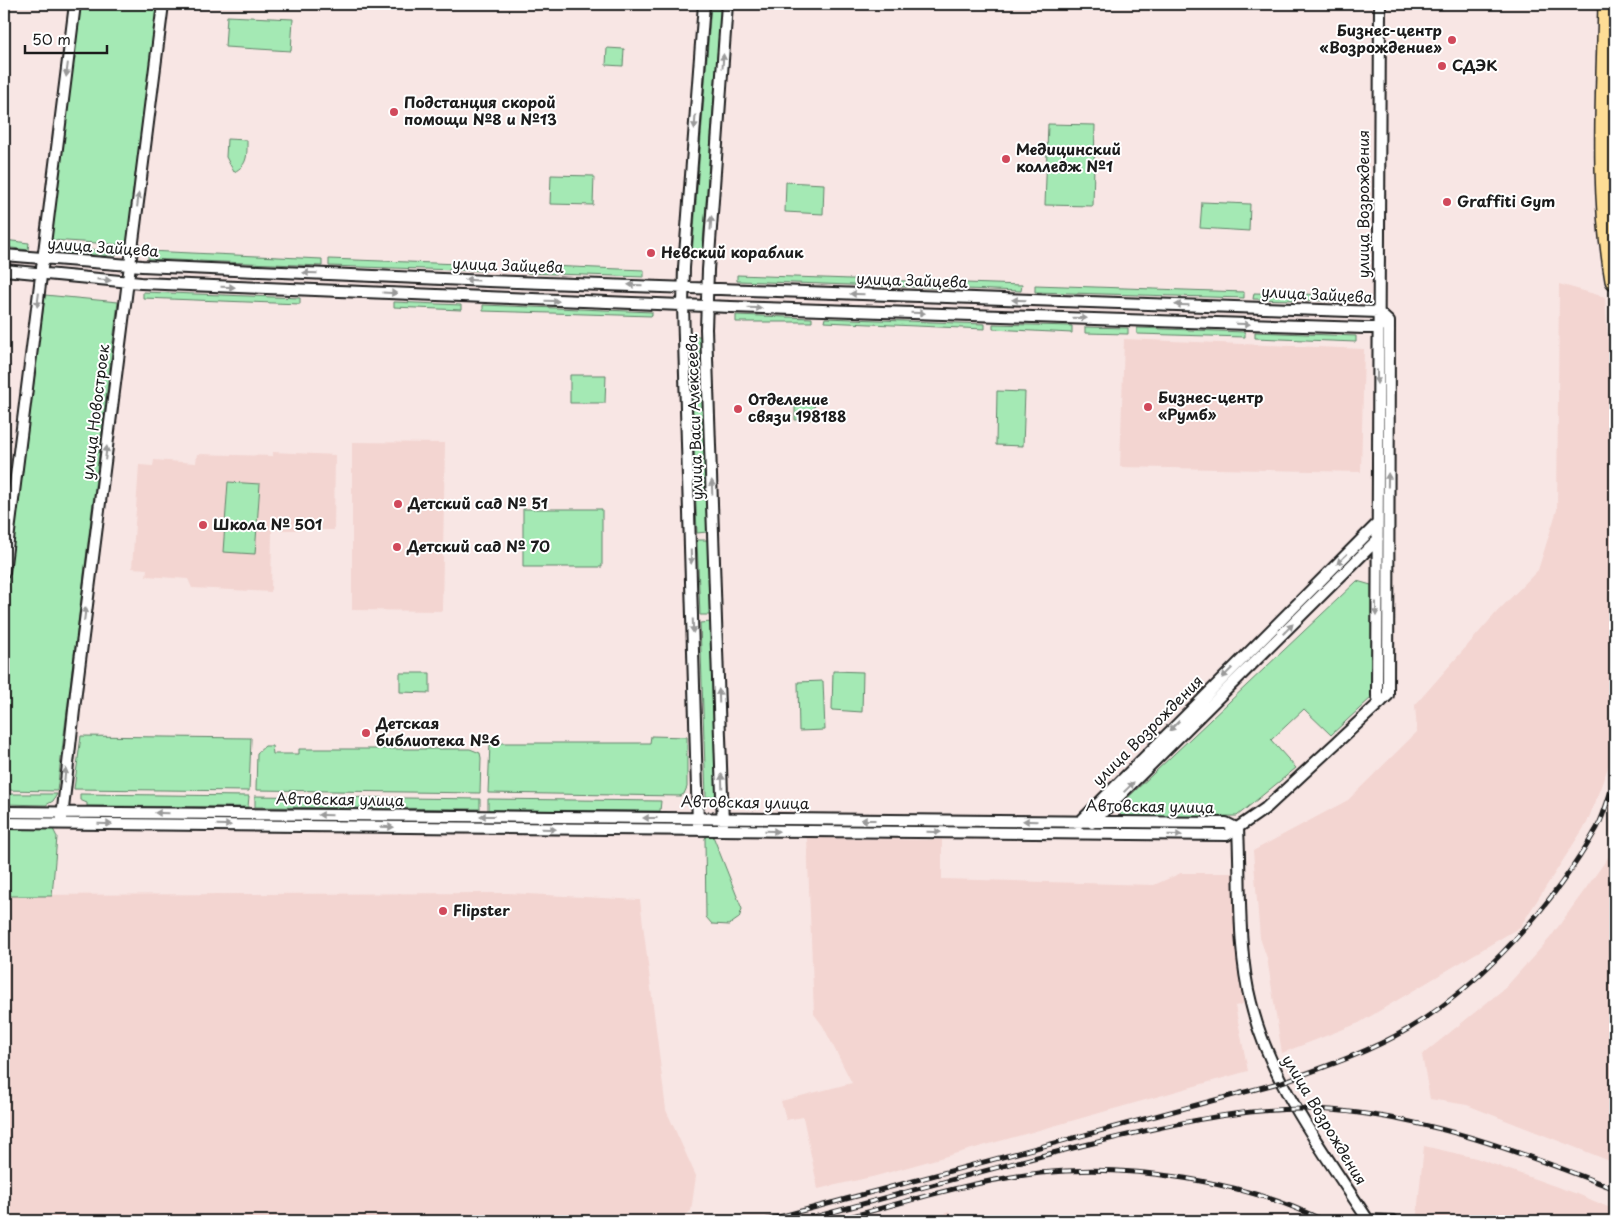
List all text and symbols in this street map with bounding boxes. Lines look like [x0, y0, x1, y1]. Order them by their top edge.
place label: Бизнес-центр «Возрождение» [1320, 18, 1442, 58]
scale bar [25, 22, 108, 54]
text: 50 m [32, 27, 71, 50]
marker: Бизнес-центр «Возрождение» [1446, 34, 1458, 46]
one-way arrow [719, 52, 727, 68]
place label: СДЭК [1452, 53, 1497, 76]
marker: СДЭК [1436, 60, 1448, 72]
one-way arrow [63, 62, 71, 78]
place label: Подстанция скорой помощи №8 и №13 [404, 90, 557, 130]
marker: Подстанция скорой помощи №8 и №13 [388, 106, 400, 118]
one-way arrow [691, 114, 699, 130]
street label: улица Возрождения [1351, 130, 1374, 278]
place label: Медицинский колледж №1 [1016, 137, 1121, 177]
marker: Медицинский колледж №1 [1000, 153, 1012, 165]
place label: Graffiti Gym [1457, 189, 1555, 212]
one-way arrow [134, 192, 142, 208]
marker: Graffiti Gym [1441, 196, 1453, 208]
one-way arrow [708, 215, 716, 231]
street label: улица Зайцева [47, 231, 160, 262]
place label: Невский кораблик [661, 240, 804, 263]
marker: Невский кораблик [645, 247, 657, 259]
street label: улица Зайцева [452, 251, 565, 278]
street label: улица Зайцева [856, 266, 969, 293]
one-way arrow [302, 269, 318, 277]
one-way arrow [464, 276, 480, 284]
one-way arrow [97, 277, 113, 285]
street label: улица Зайцева [1261, 279, 1374, 308]
one-way arrow [626, 281, 642, 289]
one-way arrow [220, 283, 236, 291]
one-way arrow [382, 290, 398, 298]
one-way arrow [849, 290, 865, 298]
one-way arrow [34, 293, 42, 309]
one-way arrow [1011, 295, 1027, 303]
one-way arrow [545, 297, 561, 305]
one-way arrow [1173, 301, 1189, 309]
one-way arrow [748, 304, 764, 312]
one-way arrow [910, 309, 926, 317]
one-way arrow [1072, 315, 1088, 323]
one-way arrow [1235, 320, 1251, 328]
street label: улица Васи Алексеева [679, 333, 708, 501]
street label: улица Новостроек [75, 343, 114, 481]
one-way arrow [1373, 369, 1381, 385]
place label: Бизнес-центр «Румб» [1158, 385, 1263, 425]
place label: Отделение связи 198188 [748, 387, 847, 427]
marker: Бизнес-центр «Румб» [1142, 401, 1154, 413]
marker: Отделение связи 198188 [732, 403, 744, 415]
one-way arrow [102, 444, 110, 460]
one-way arrow [1384, 472, 1392, 488]
one-way arrow [708, 479, 716, 495]
place label: Детский сад № 51 [407, 491, 548, 514]
marker: Детский сад № 51 [392, 498, 404, 510]
place label: Школа № 501 [213, 512, 322, 535]
marker: Школа № 501 [197, 519, 209, 531]
place label: Детский сад № 70 [406, 534, 550, 557]
marker: Детский сад № 70 [391, 541, 403, 553]
one-way arrow [688, 549, 696, 565]
one-way arrow [1336, 553, 1348, 565]
one-way arrow [1372, 601, 1380, 617]
one-way arrow [81, 606, 89, 622]
one-way arrow [690, 619, 698, 635]
one-way arrow [1282, 623, 1294, 635]
one-way arrow [1221, 666, 1233, 678]
street label: улица Возрождения [1086, 669, 1208, 791]
one-way arrow [715, 687, 723, 703]
place label: Детская библиотека №6 [375, 711, 500, 751]
one-way arrow [1168, 719, 1180, 731]
marker: Детская библиотека №6 [360, 727, 372, 739]
one-way arrow [61, 767, 69, 783]
one-way arrow [718, 773, 726, 789]
one-way arrow [1122, 781, 1134, 793]
street label: Автовская улица [276, 786, 405, 811]
street label: Автовская улица [681, 789, 810, 814]
street label: Автовская улица [1086, 793, 1215, 818]
one-way arrow [154, 809, 170, 817]
one-way arrow [317, 811, 333, 819]
one-way arrow [479, 812, 495, 820]
one-way arrow [642, 813, 658, 821]
one-way arrow [859, 815, 875, 823]
one-way arrow [1022, 817, 1038, 825]
one-way arrow [97, 820, 113, 828]
one-way arrow [216, 821, 232, 829]
one-way arrow [379, 823, 395, 831]
one-way arrow [541, 825, 557, 833]
one-way arrow [764, 827, 780, 835]
one-way arrow [926, 829, 942, 837]
one-way arrow [1167, 831, 1183, 839]
place label: Flipster [453, 898, 510, 921]
marker: Flipster [437, 905, 449, 917]
street label: улица Возрождения [1277, 1050, 1373, 1189]

